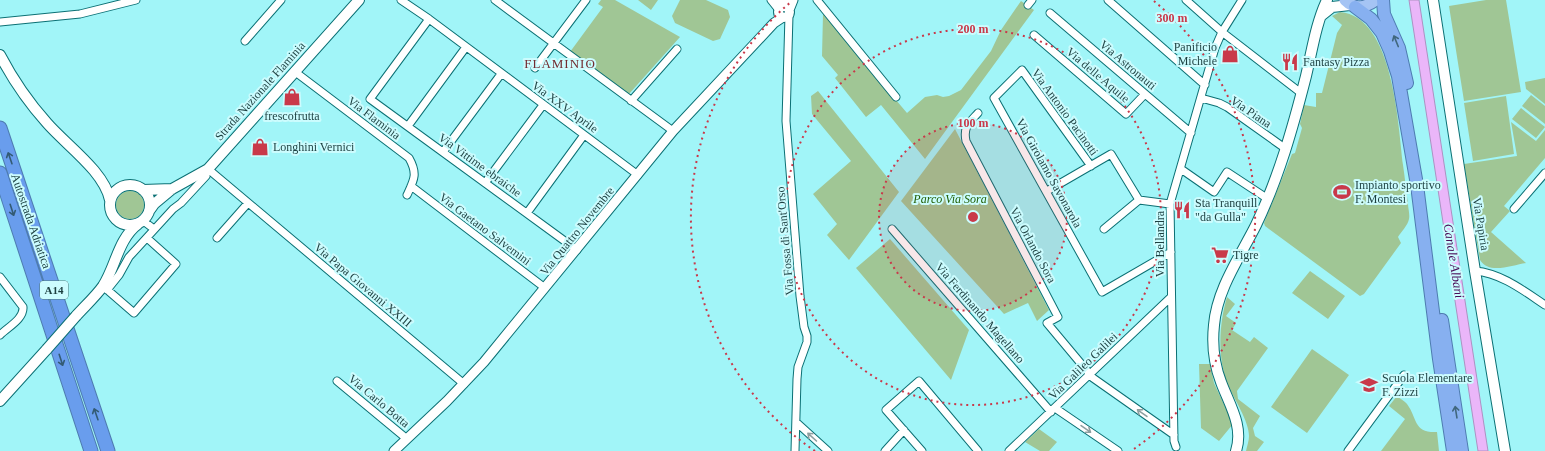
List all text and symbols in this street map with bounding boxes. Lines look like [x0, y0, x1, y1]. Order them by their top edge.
text: 300 m [1157, 11, 1188, 25]
text: 200 m [958, 22, 989, 36]
one-way arrow [1392, 35, 1400, 47]
street label: Via Astronauti [1097, 37, 1160, 93]
street label: Strada Nazionale Flaminia [212, 38, 308, 143]
place label: Panificio Michele [1174, 40, 1217, 68]
shop icon: Panificio Michele [1220, 44, 1240, 64]
street label: Via delle Aquile [1064, 45, 1132, 105]
restaurant icon: Fantasy Pizza [1280, 52, 1300, 72]
place label: Fantasy Pizza [1303, 55, 1370, 69]
district label: FLAMINIO [524, 56, 596, 71]
street label: Via Antonio Pacinotti [1029, 66, 1102, 159]
street label: Via XXV Aprile [529, 78, 601, 136]
shop icon: frescofrutta [282, 87, 302, 107]
street label: Via Piana [1228, 93, 1275, 131]
street label: Via Flaminia [345, 94, 404, 143]
place label: frescofrutta [264, 109, 320, 123]
text: 100 m [958, 116, 989, 130]
street label: Via Girolamo Savonarola [1013, 116, 1085, 231]
street label: Via Vittime ebraiche [436, 130, 524, 200]
shop icon: Longhini Vernici [250, 137, 270, 157]
place label: Longhini Vernici [273, 140, 355, 154]
one-way arrow [6, 152, 13, 165]
street label: Autostrada Adriatica [8, 172, 54, 271]
place label: Impianto sportivo F. Montesi [1355, 178, 1441, 206]
sports icon: Impianto sportivo F. Montesi [1332, 182, 1352, 202]
street label: Via Quattro Novembre [537, 184, 617, 278]
street label: Via Fossa di Sant'Orso [773, 186, 797, 296]
street label: Via Gaetano Salvemini [436, 190, 534, 268]
park label: Parco Via Sora [912, 192, 987, 206]
place label: Sta Tranquill "da Gulla" [1195, 196, 1258, 224]
street label: Via Papiria [1470, 196, 1492, 252]
restaurant icon: Sta Tranquill "da Gulla" [1172, 200, 1192, 220]
one-way arrow [9, 203, 16, 216]
street label: Via Orlando Sora [1007, 205, 1059, 286]
centre of rings [966, 210, 980, 224]
street label: Via Bellandra [1153, 210, 1167, 277]
water label: Canale Albani [1441, 223, 1467, 300]
street label: Via Papa Giovanni XXIII [311, 240, 415, 330]
supermarket icon: Tigre [1210, 245, 1230, 265]
place label: Tigre [1233, 248, 1259, 262]
street label: Via Ferdinando Magellano [933, 260, 1027, 366]
road number: A14 [40, 281, 68, 299]
street label: Via Galileo Galilei [1046, 329, 1121, 403]
one-way arrow [58, 354, 66, 366]
street label: Via Carlo Botta [346, 371, 413, 431]
place label: Scuola Elementare F. Zizzi [1382, 371, 1472, 399]
school or university icon: Scuola Elementare F. Zizzi [1359, 375, 1379, 395]
one-way arrow [1452, 406, 1460, 419]
one-way arrow [92, 408, 99, 421]
one-way arrow [1137, 409, 1148, 417]
one-way arrow [1081, 425, 1092, 433]
one-way arrow [806, 432, 817, 441]

